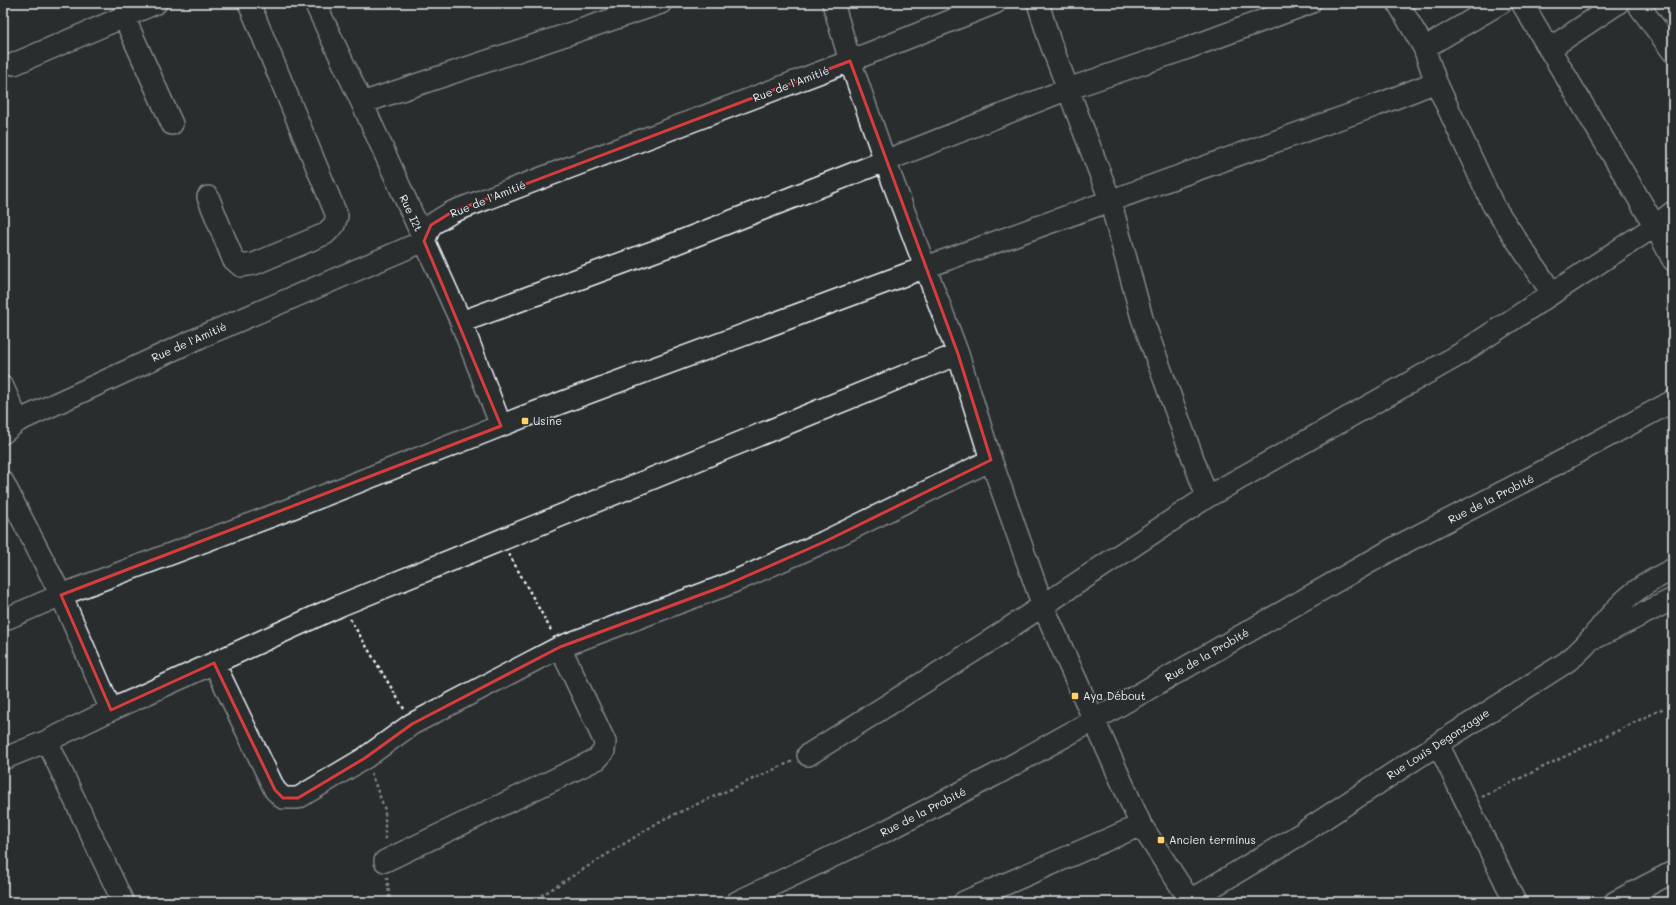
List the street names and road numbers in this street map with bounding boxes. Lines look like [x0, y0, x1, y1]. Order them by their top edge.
street label: Rue de l'Amitié [750, 62, 831, 105]
street label: Rue de l'Amitié [448, 176, 528, 221]
street label: Rue I2t [396, 192, 427, 234]
street label: Rue de l'Amitié [149, 318, 229, 365]
street label: Rue de la Probité [1445, 470, 1537, 527]
street label: Rue de la Probité [1162, 624, 1252, 685]
street label: Rue Louis Degonzague [1384, 705, 1492, 782]
street label: Rue de la Probité [877, 783, 969, 840]

